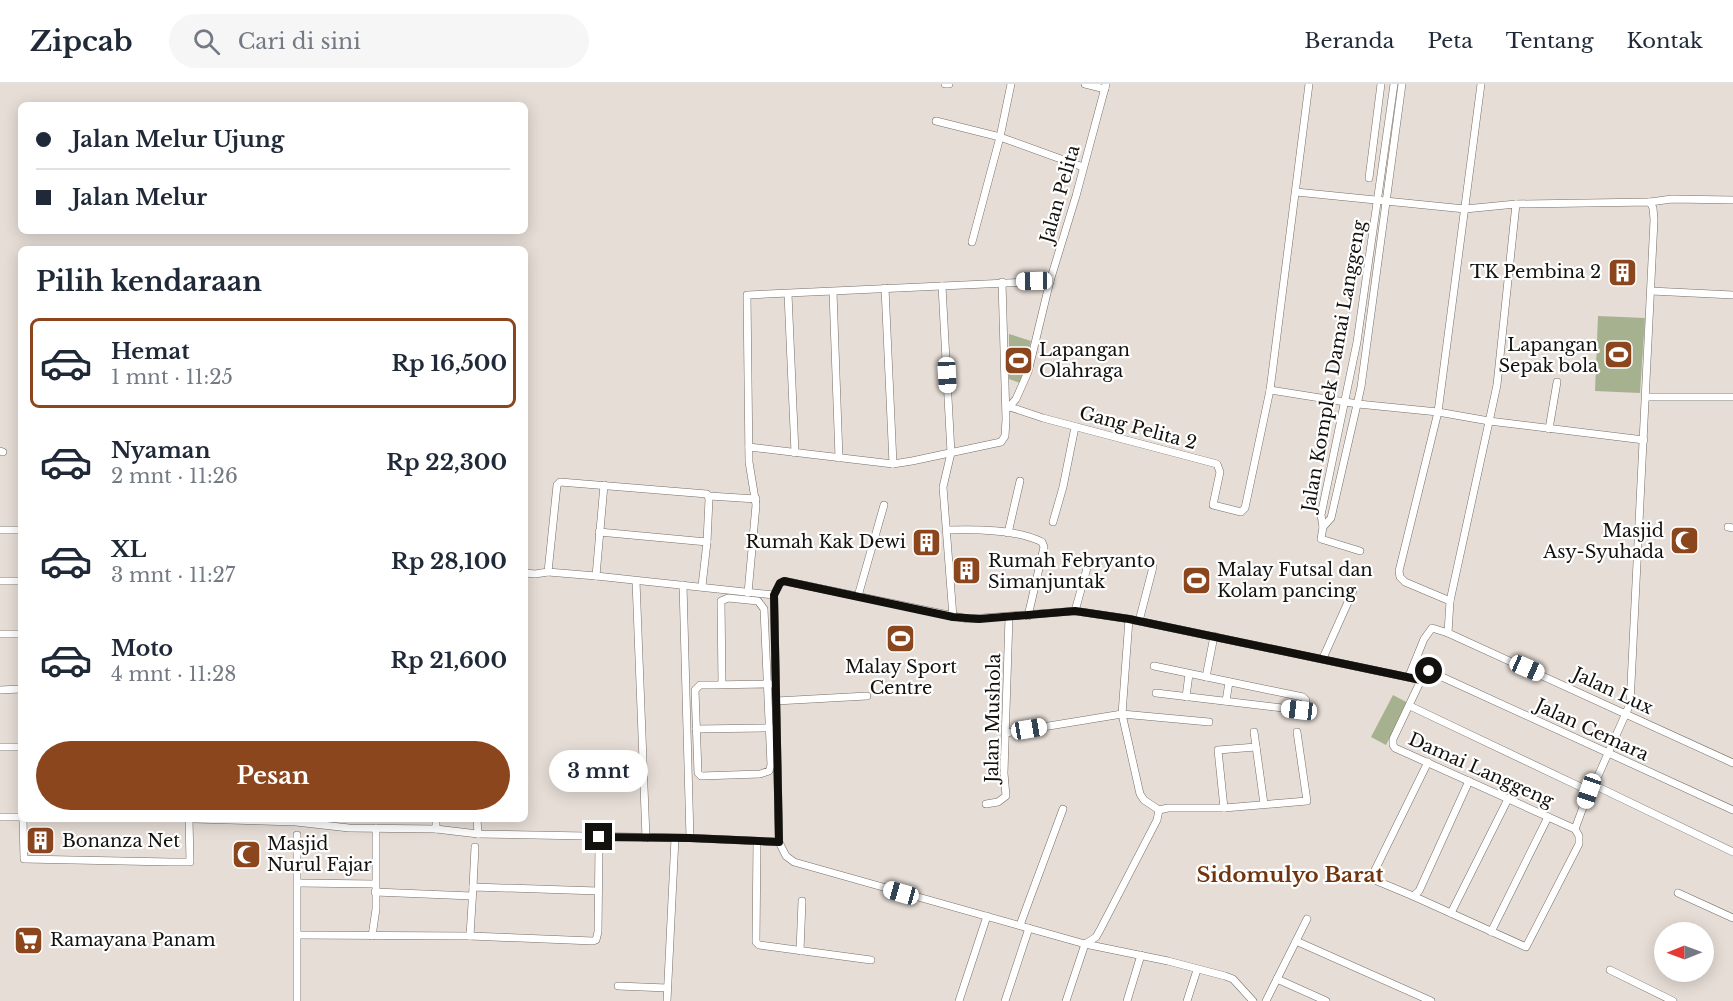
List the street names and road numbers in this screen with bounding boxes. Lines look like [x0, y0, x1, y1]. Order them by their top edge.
street label: Jalan Pelita [1035, 143, 1084, 247]
street label: Jalan Komplek Damai Langgeng [1297, 218, 1371, 515]
street label: Gang Pelita 2 [1077, 402, 1199, 454]
street label: Jalan Mushola [981, 653, 1005, 785]
street label: Jalan Lux [1568, 662, 1657, 719]
street label: Jalan Cemara [1530, 693, 1652, 766]
street label: Damai Langgeng [1405, 728, 1557, 812]

